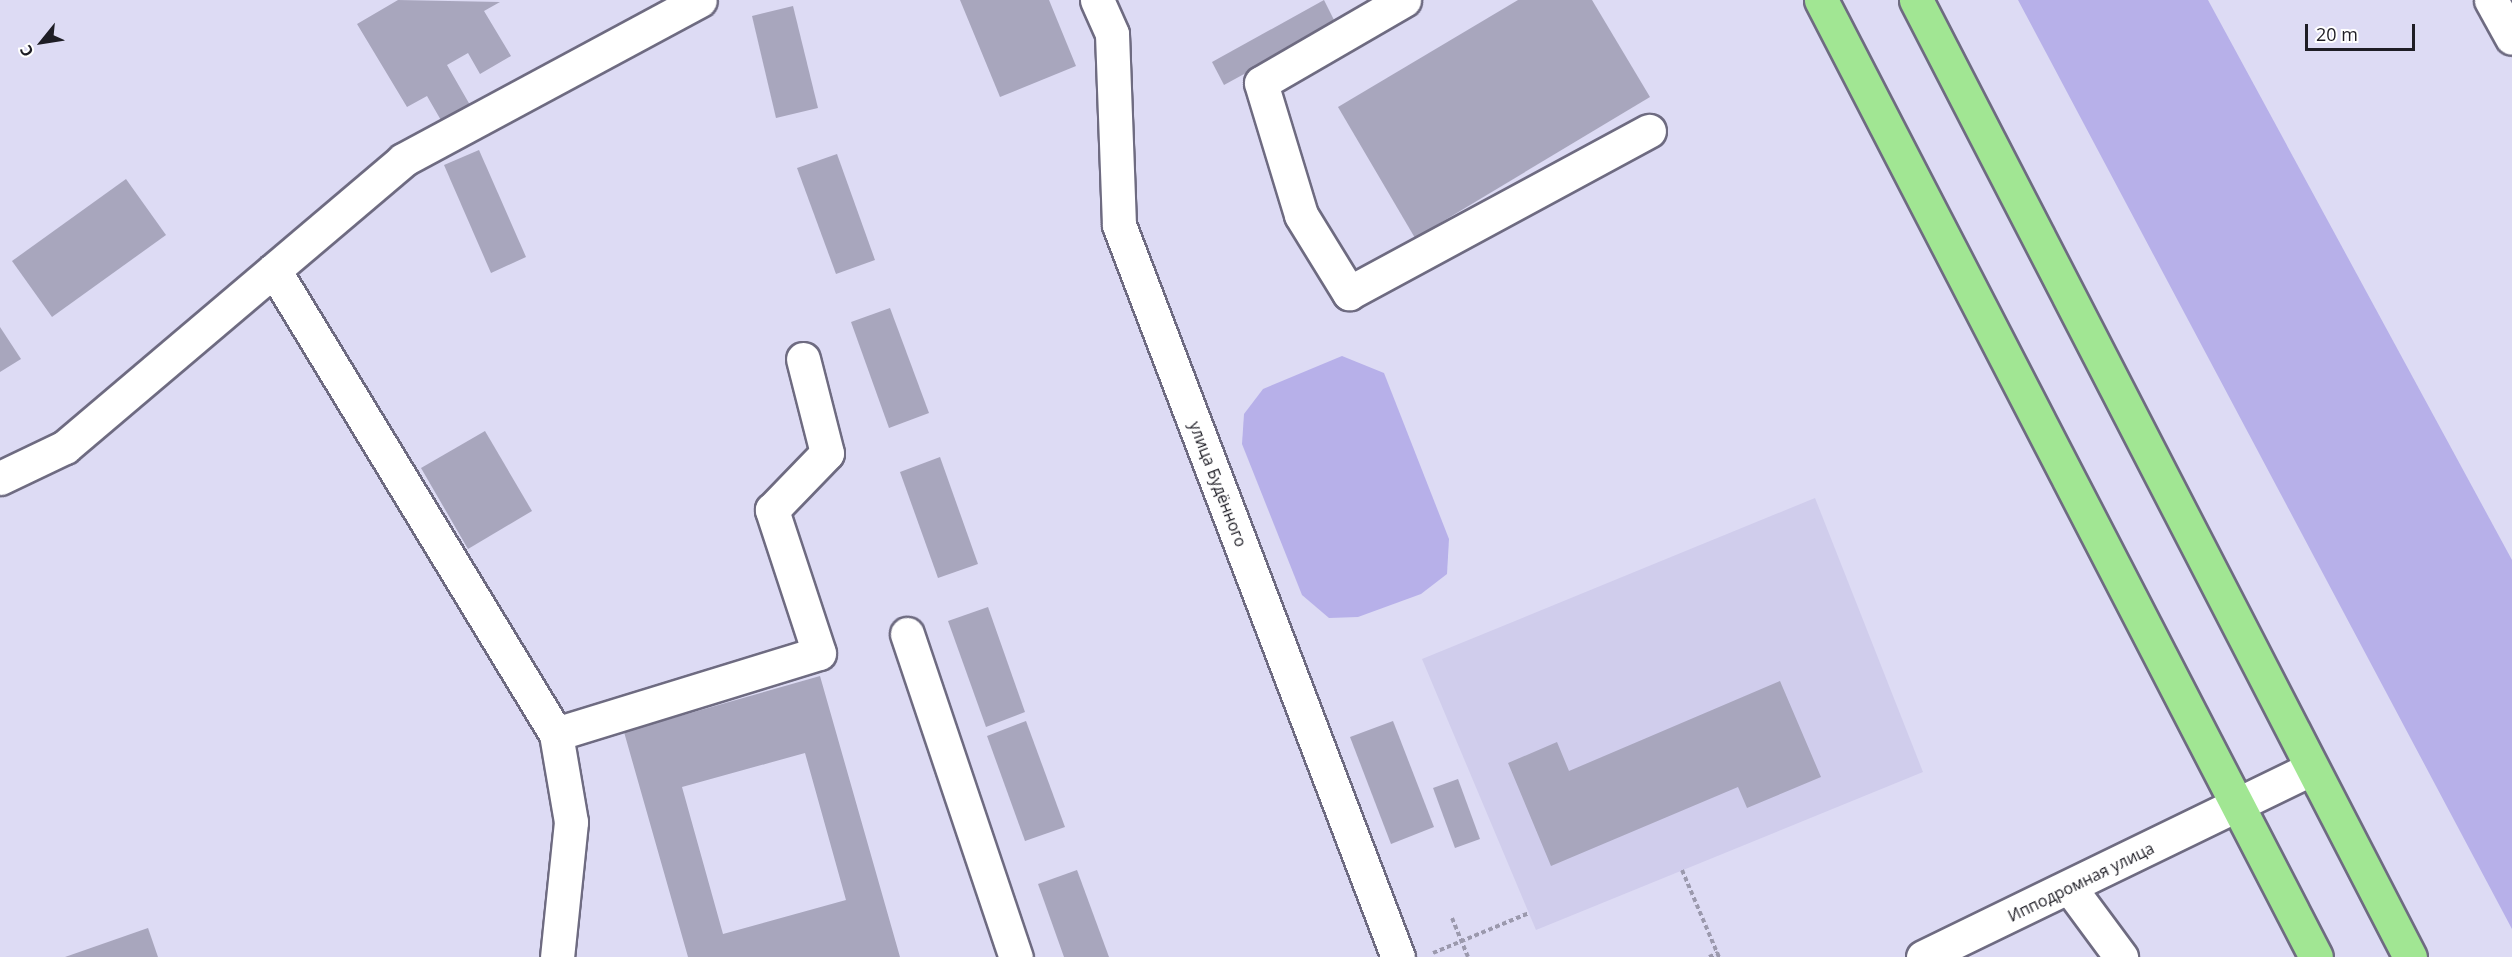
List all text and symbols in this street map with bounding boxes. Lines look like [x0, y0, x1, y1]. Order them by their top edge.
north arrow [12, 12, 72, 72]
scale bar [2308, 12, 2418, 50]
text: 20 m [2316, 22, 2358, 46]
text: С [14, 41, 38, 61]
street label: улица Будённого [1185, 419, 1251, 549]
street label: Ипподромная улица [2005, 838, 2157, 926]

